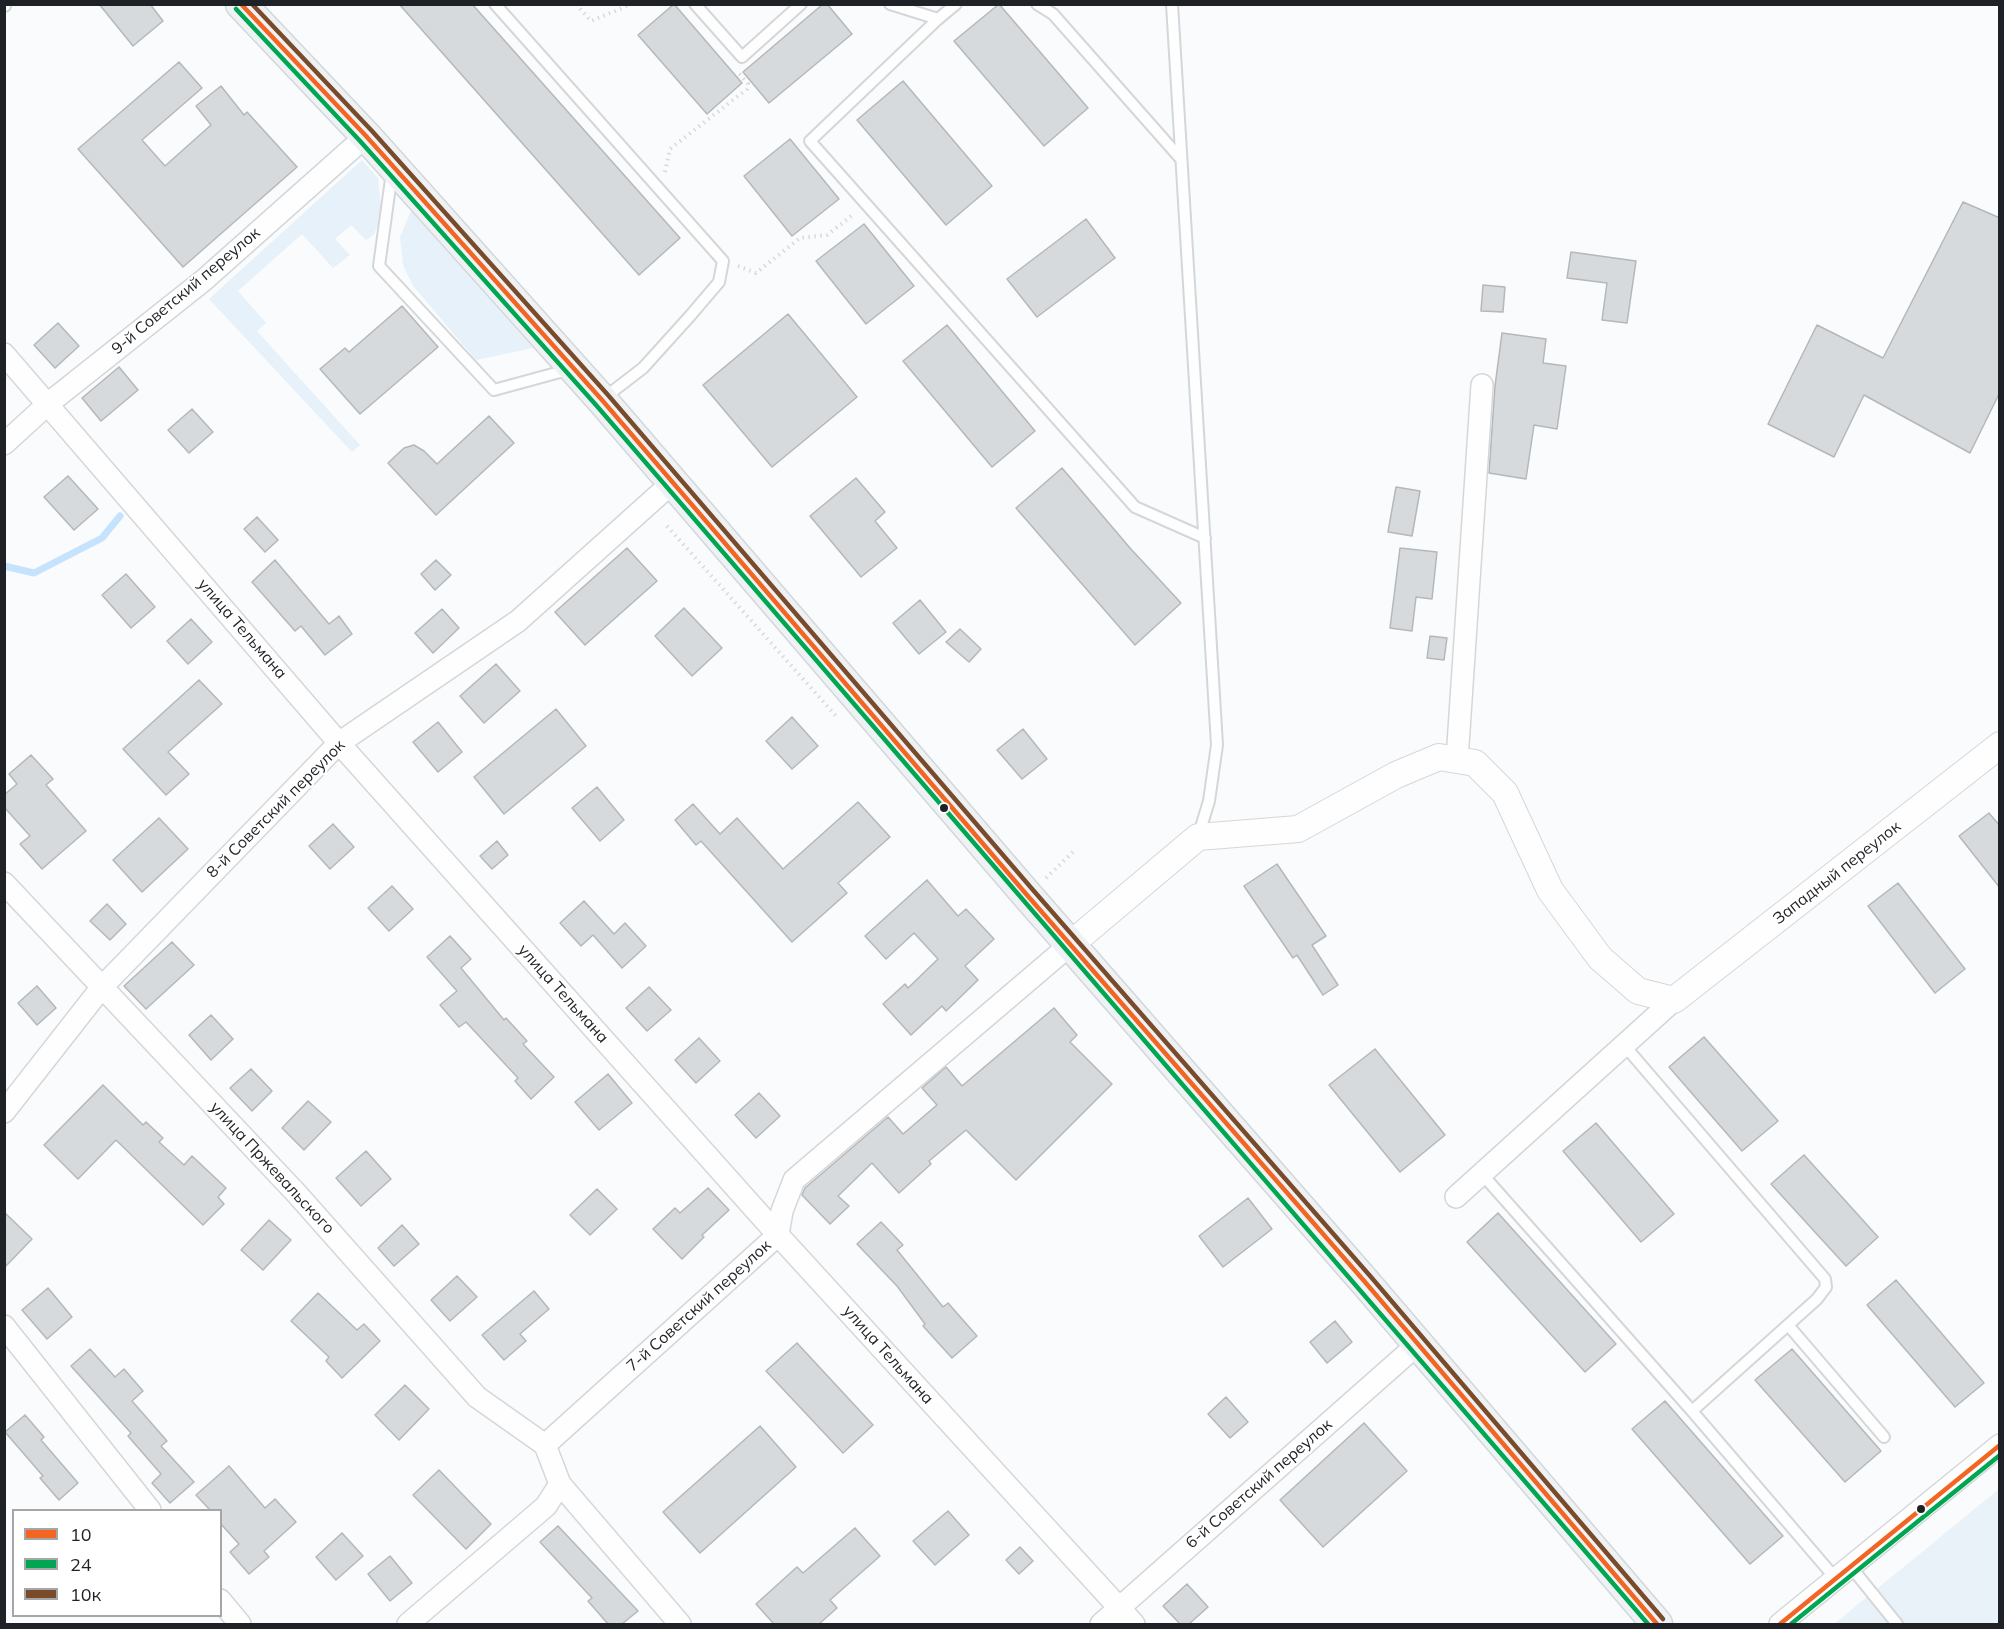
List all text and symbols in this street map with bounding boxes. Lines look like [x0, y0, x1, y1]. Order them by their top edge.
street label: 9-й Советский переулок [108, 223, 264, 359]
street label: улица Тельмана [193, 575, 291, 683]
street label: 8-й Советский переулок [203, 736, 349, 882]
unlabelled marker [938, 802, 950, 814]
street label: Западный переулок [1769, 817, 1905, 929]
street label: улица Тельмана [514, 941, 612, 1047]
street label: улица Пржевальского [206, 1098, 338, 1238]
street label: 7-й Советский переулок [623, 1236, 775, 1376]
street label: улица Тельмана [839, 1302, 937, 1408]
street label: 6-й Советский переулок [1182, 1415, 1336, 1553]
unlabelled marker [1915, 1503, 1927, 1515]
legend [12, 1509, 222, 1617]
text: 10 [70, 1523, 92, 1546]
text: 24 [70, 1553, 92, 1576]
text: 10к [70, 1583, 101, 1606]

